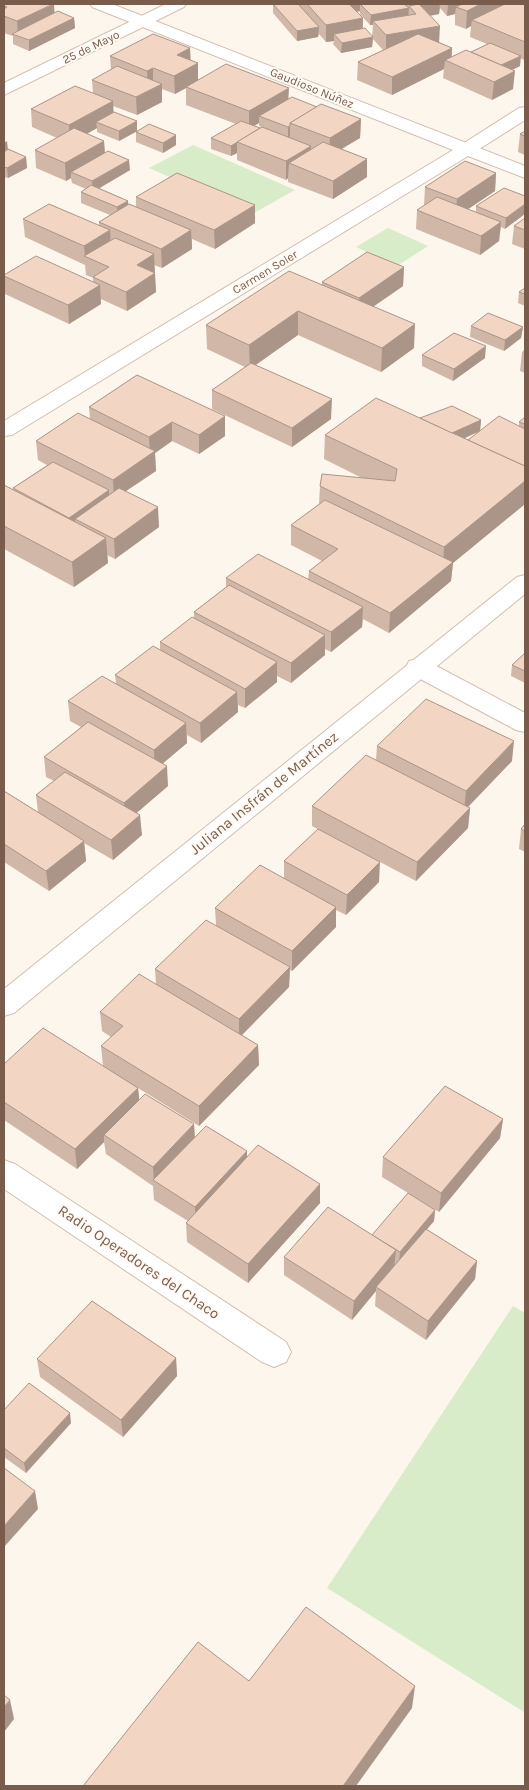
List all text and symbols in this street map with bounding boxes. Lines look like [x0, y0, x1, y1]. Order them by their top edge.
street label: 25 de Mayo [60, 27, 122, 67]
street label: Gaudioso Núñez [268, 65, 356, 111]
street label: Carmen Soler [230, 247, 301, 297]
street label: Juliana Insfrán de Martínez [186, 728, 342, 858]
street label: Radio Operadores del Chaco [55, 1201, 223, 1323]

